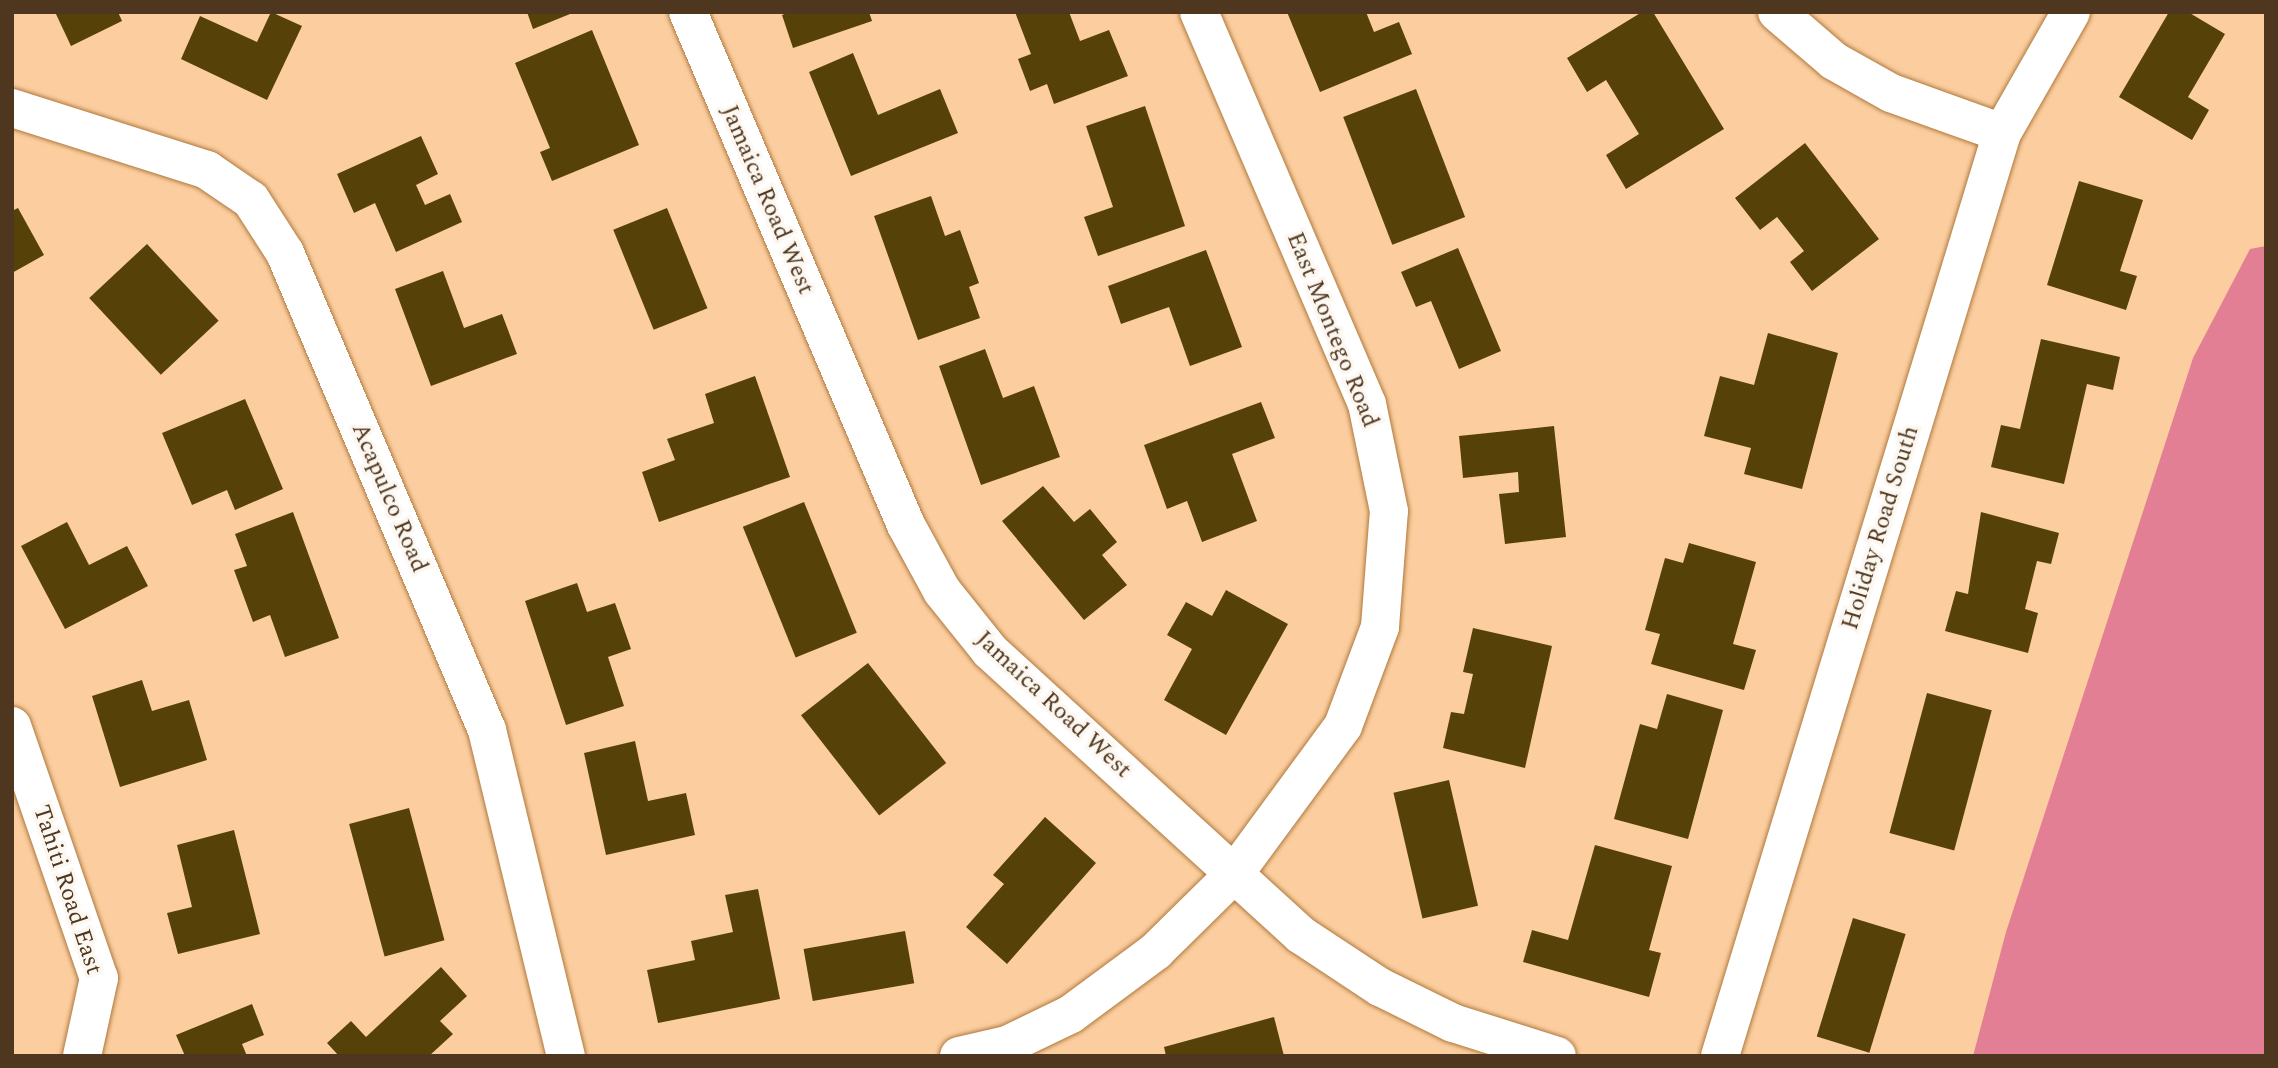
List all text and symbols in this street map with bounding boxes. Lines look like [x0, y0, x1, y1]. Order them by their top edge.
street label: Jamaica Road West [714, 101, 820, 299]
street label: East Montego Road [1280, 228, 1384, 432]
street label: Acapulco Road [345, 419, 433, 577]
street label: Holiday Road South [1836, 423, 1926, 633]
street label: Jamaica Road West [969, 625, 1137, 785]
street label: Tahiti Road East [26, 802, 108, 978]

